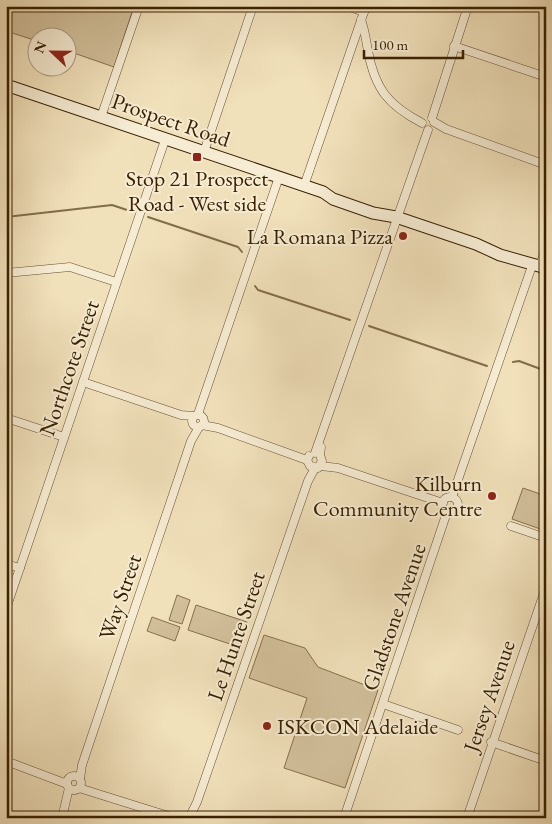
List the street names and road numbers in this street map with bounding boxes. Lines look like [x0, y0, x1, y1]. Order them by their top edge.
street label: Prospect Road [108, 86, 235, 154]
street label: Northcote Street [32, 296, 106, 440]
street label: Gladstone Avenue [355, 539, 433, 694]
street label: Way Street [92, 550, 148, 644]
street label: Le Hunte Street [200, 567, 272, 705]
street label: Jersey Avenue [456, 636, 522, 758]

